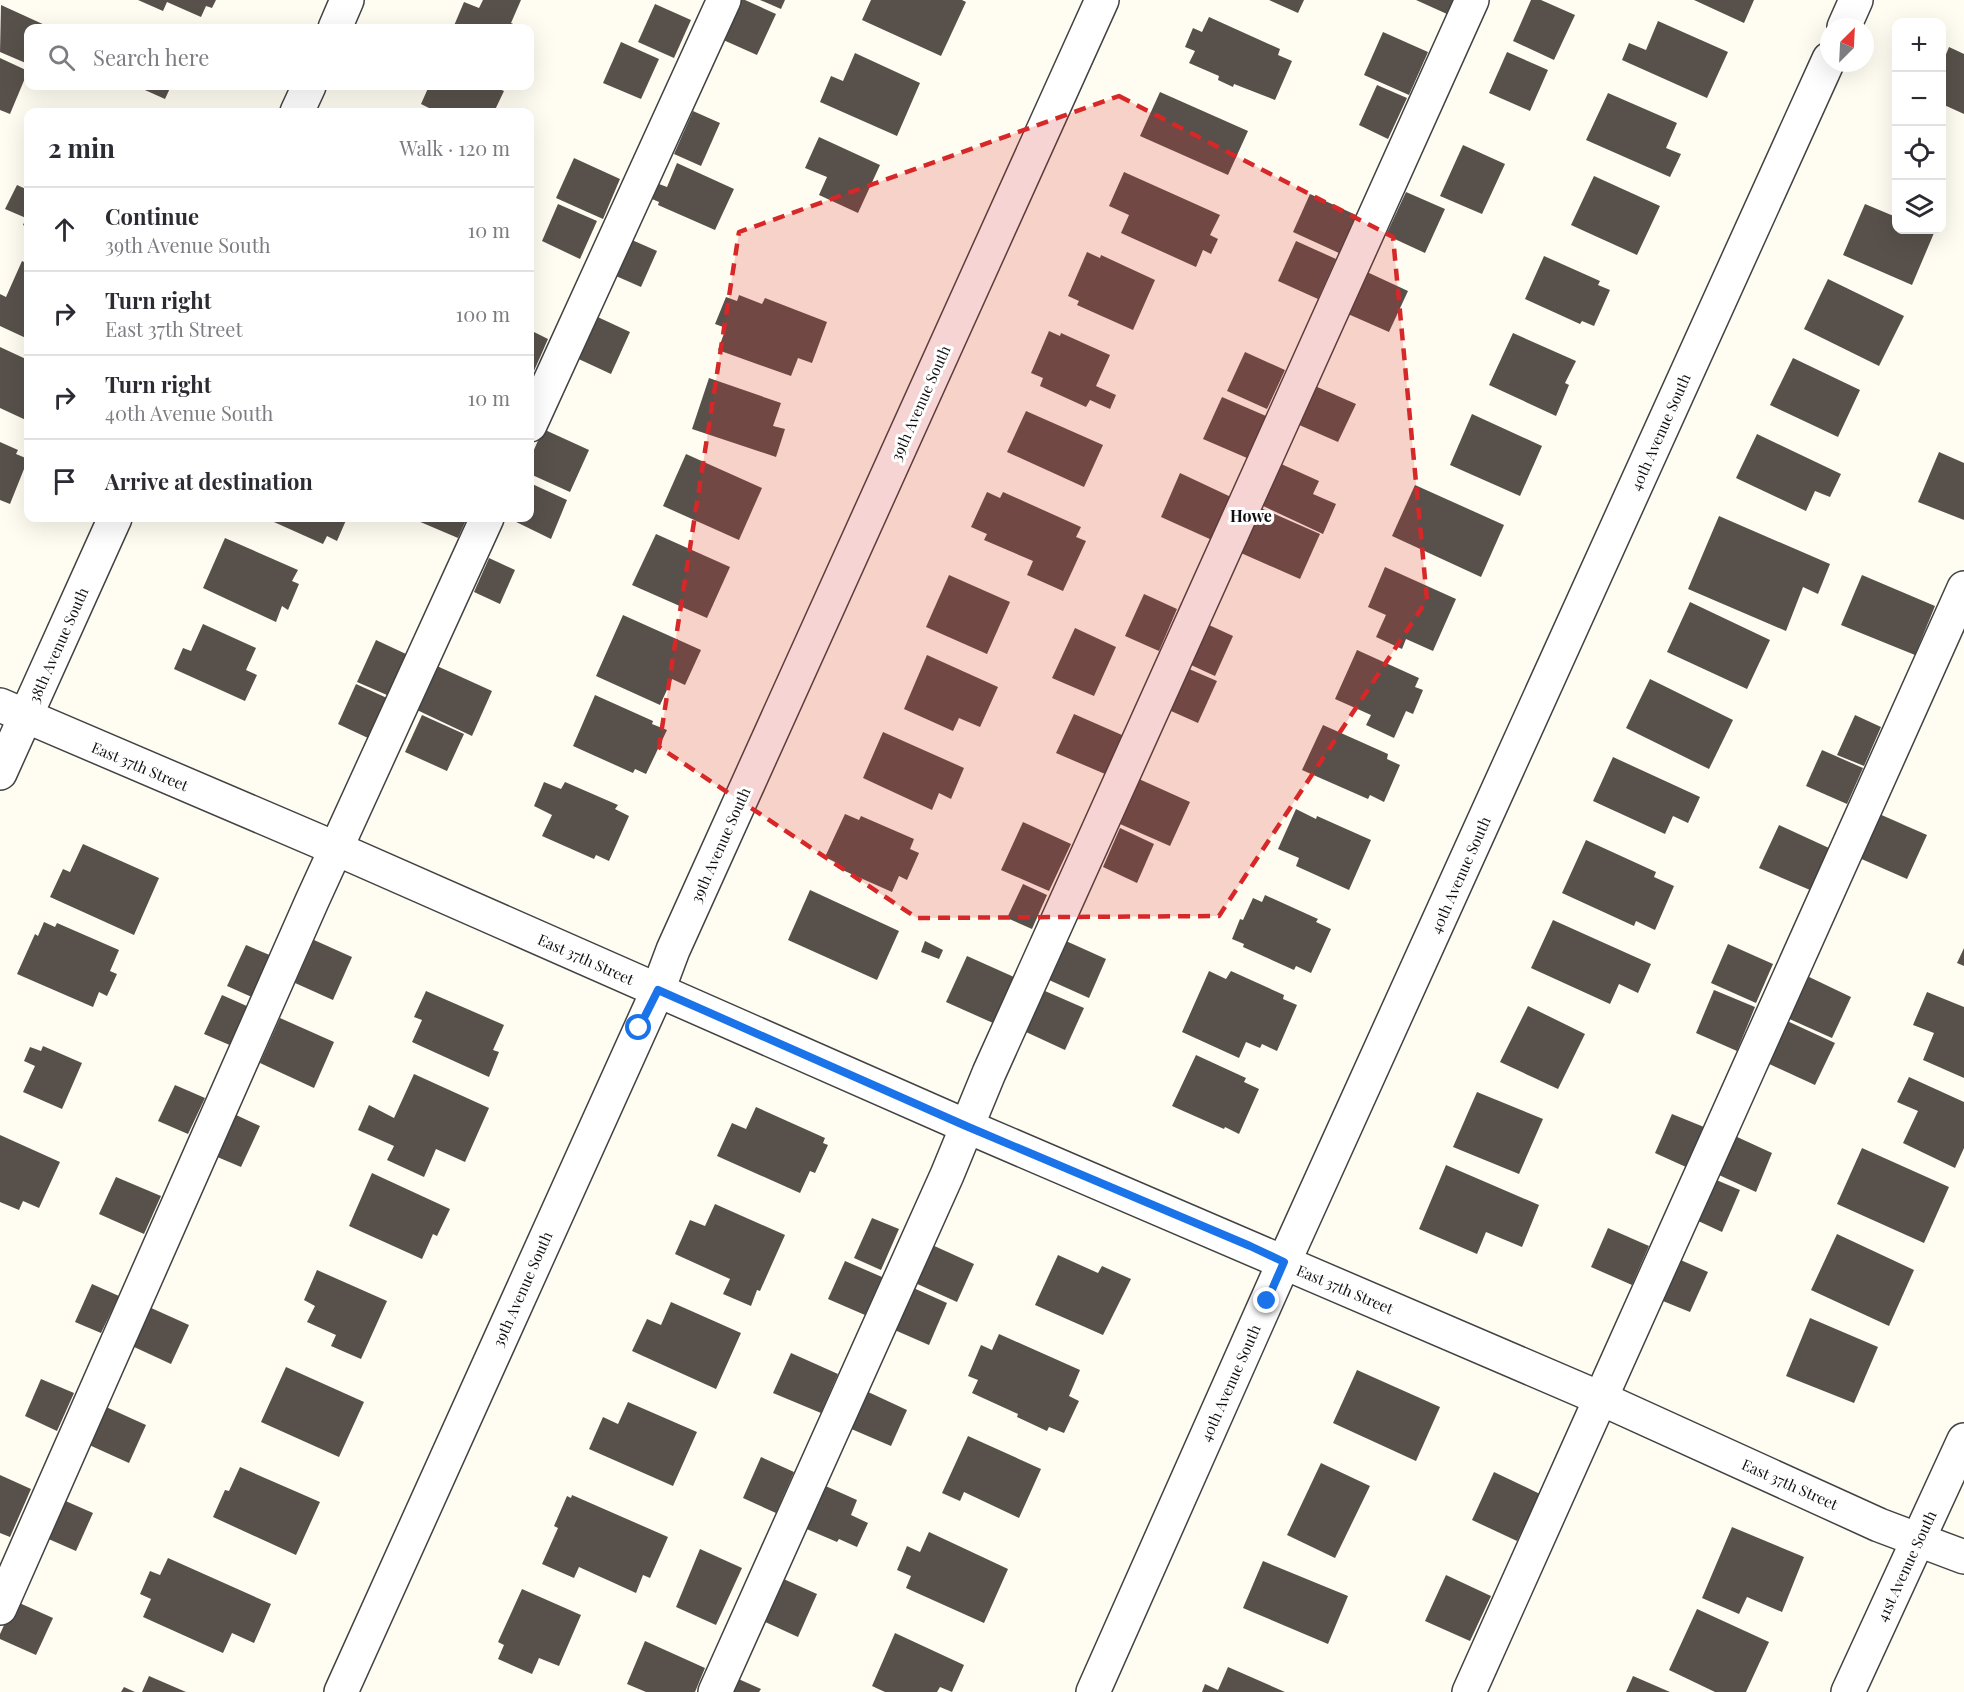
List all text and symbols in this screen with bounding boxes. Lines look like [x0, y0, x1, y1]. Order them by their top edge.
north arrow [1820, 18, 1874, 72]
map controls [1892, 18, 1946, 234]
button: + [1892, 18, 1946, 72]
search box [24, 24, 534, 90]
icon: search [45, 41, 78, 74]
text: Search here [93, 42, 209, 72]
button: − [1892, 72, 1946, 126]
button: locate [1892, 126, 1946, 180]
text: 2 min [48, 130, 115, 165]
text: Walk · 120 m [400, 134, 510, 161]
button: layers [1892, 180, 1946, 234]
text: Continue [105, 201, 199, 231]
icon: ahead [48, 213, 81, 246]
text: 10 m [468, 216, 510, 243]
text: 39th Avenue South [105, 231, 271, 258]
text: Turn right [105, 285, 211, 315]
icon: right [48, 297, 81, 330]
text: 100 m [456, 300, 510, 327]
text: East 37th Street [105, 315, 242, 342]
street label: 39th Avenue South [886, 342, 954, 464]
text: Turn right [105, 369, 211, 399]
street label: 40th Avenue South [1625, 370, 1695, 494]
icon: right [48, 381, 81, 414]
text: 10 m [468, 384, 510, 411]
text: 40th Avenue South [105, 399, 273, 426]
icon: arrive [48, 465, 81, 498]
text: Arrive at destination [105, 466, 313, 496]
district label: Howe [1230, 505, 1272, 526]
street label: 38th Avenue South [24, 584, 92, 706]
street label: East 37th Street [89, 737, 192, 796]
street label: 39th Avenue South [686, 784, 754, 906]
street label: 40th Avenue South [1425, 813, 1495, 937]
street label: East 37th Street [535, 929, 638, 989]
route start [625, 1014, 651, 1040]
street label: 39th Avenue South [488, 1228, 556, 1350]
street label: East 37th Street [1294, 1260, 1397, 1319]
route end [1253, 1287, 1279, 1313]
street label: 40th Avenue South [1195, 1321, 1265, 1445]
street label: East 37th Street [1739, 1454, 1842, 1514]
street label: 41st Avenue South [1872, 1507, 1941, 1625]

